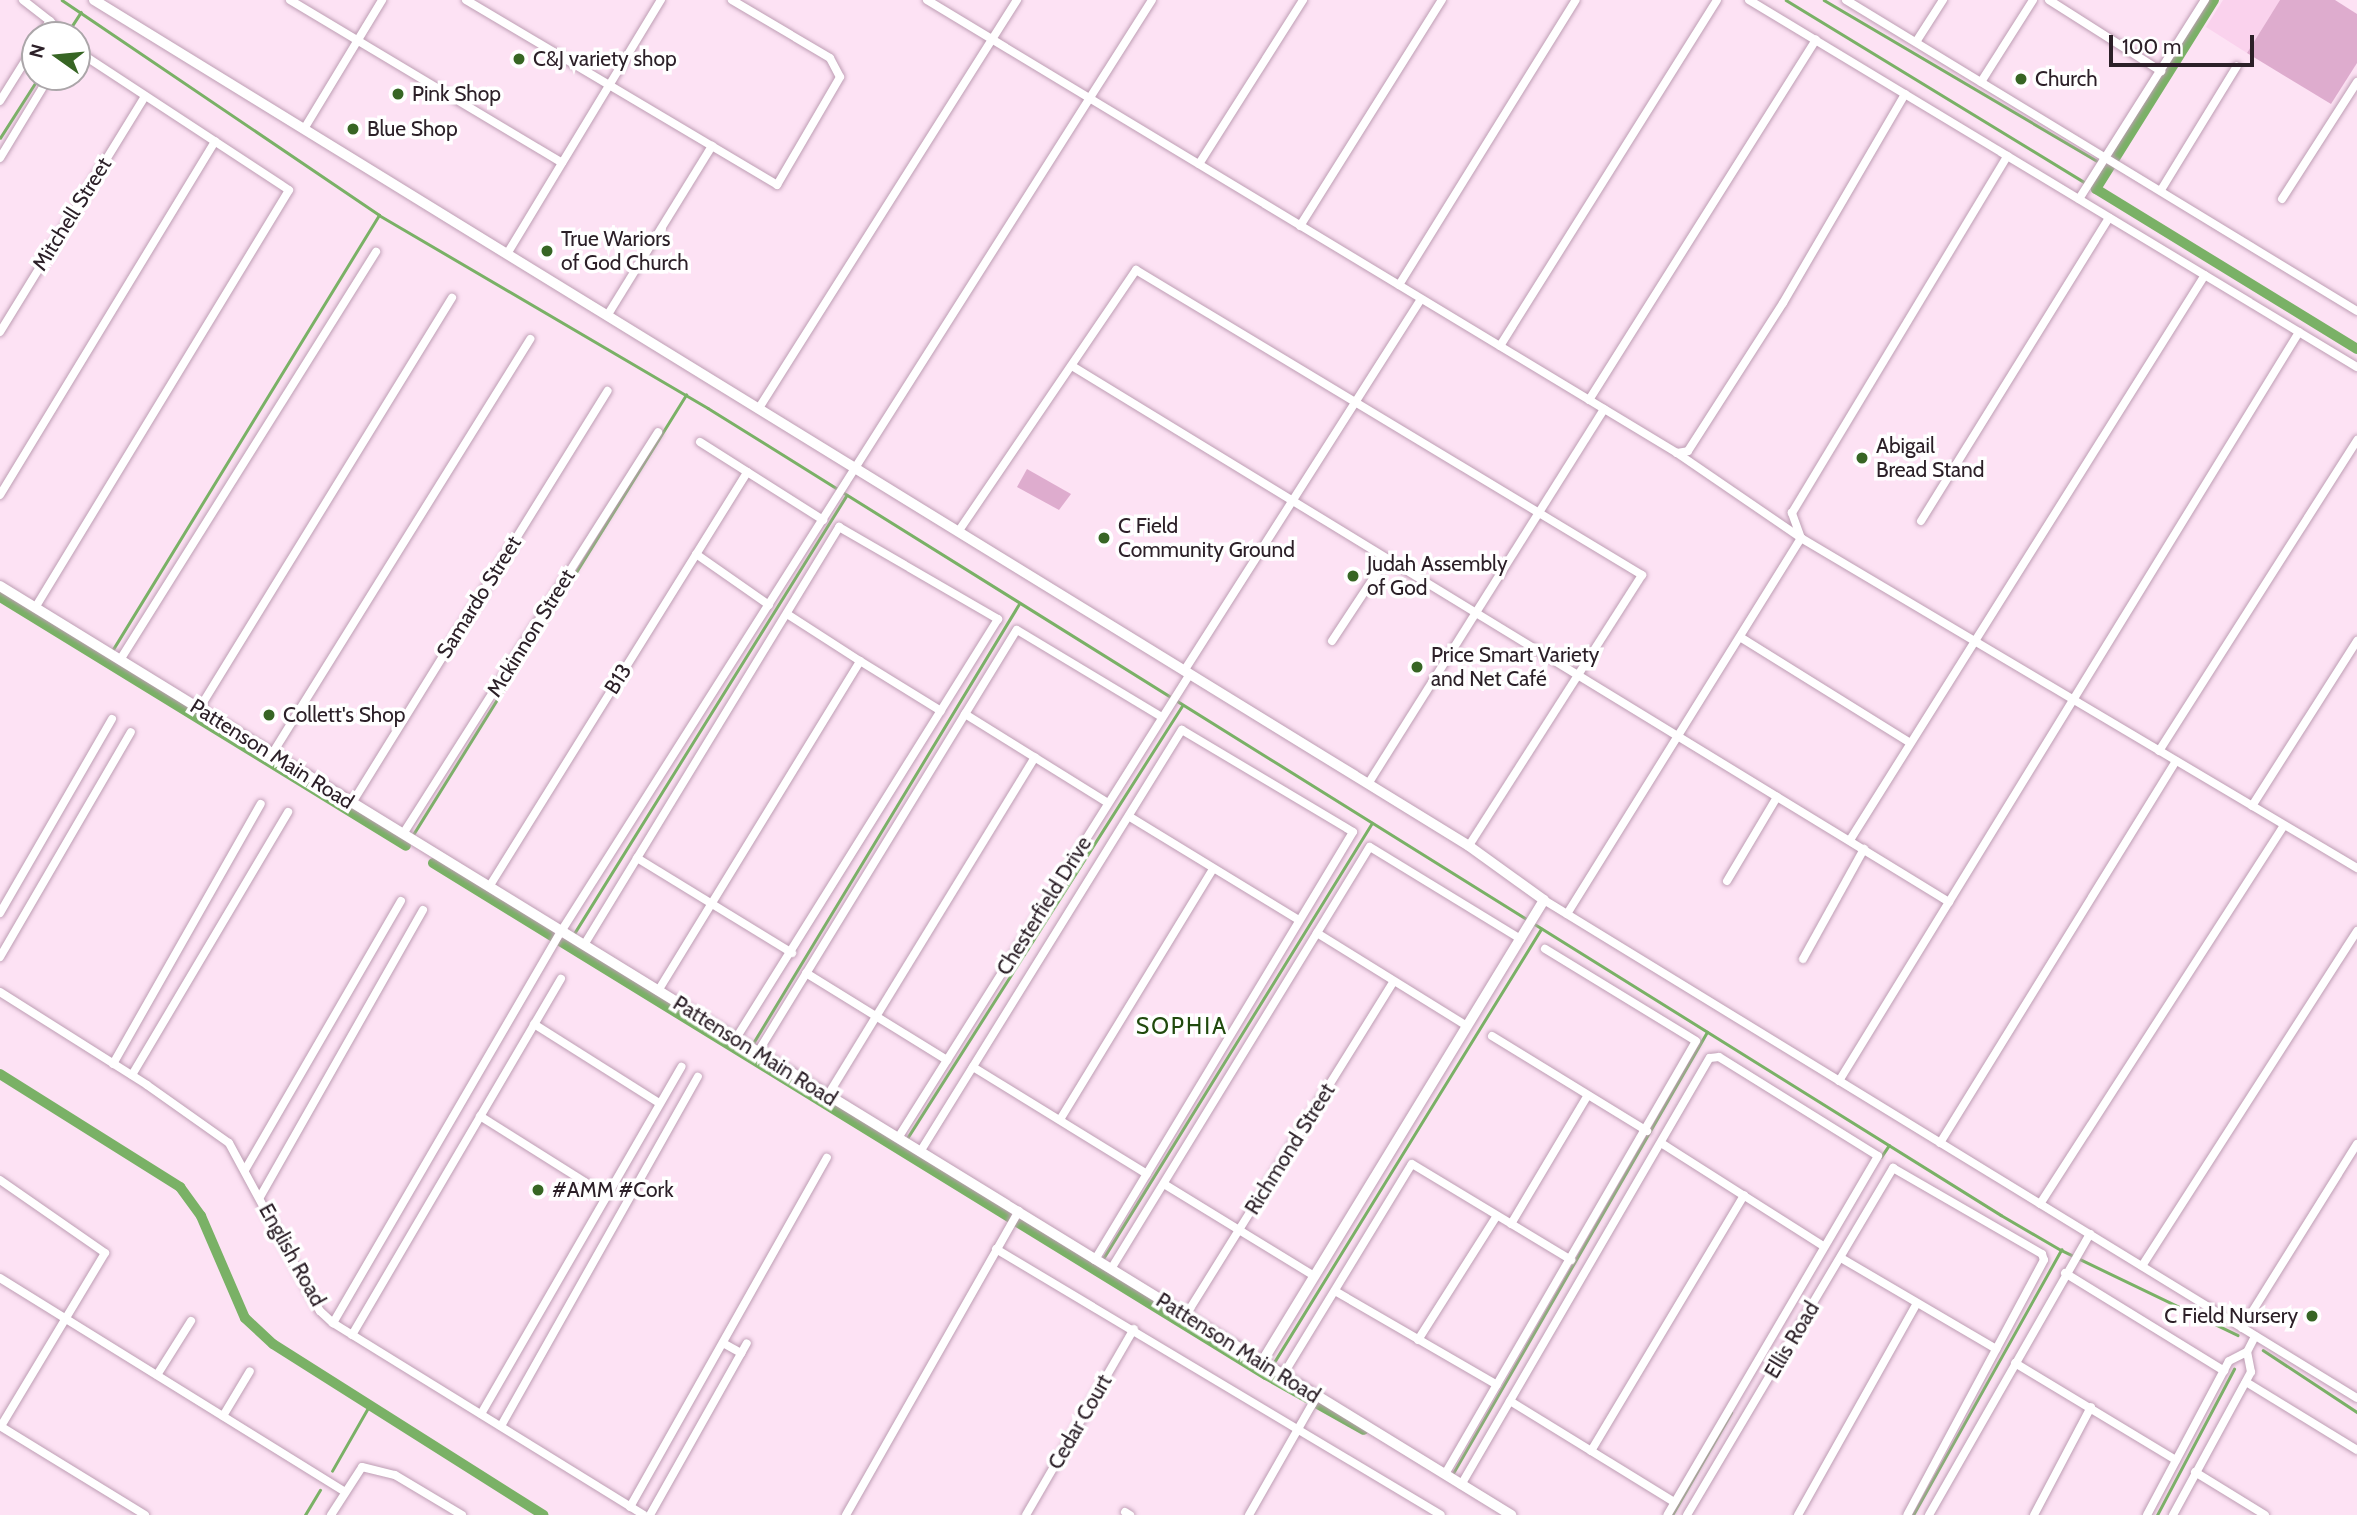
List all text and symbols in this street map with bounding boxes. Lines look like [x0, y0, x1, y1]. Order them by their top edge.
north arrow [21, 21, 91, 91]
scale bar [2112, 21, 2257, 65]
text: 100 m [2122, 34, 2181, 59]
text: N [24, 41, 50, 60]
place label: C&J variety shop [533, 46, 677, 72]
marker: C&J variety shop [511, 51, 527, 67]
place label: Church [2035, 66, 2098, 92]
marker: Church [2013, 71, 2029, 87]
place label: Pink Shop [412, 81, 501, 107]
marker: Pink Shop [390, 86, 406, 102]
place label: Blue Shop [367, 116, 458, 142]
marker: Blue Shop [345, 121, 361, 137]
street label: Mitchell Street [27, 153, 117, 275]
place label: True Wariors of God Church [561, 226, 689, 276]
marker: True Wariors of God Church [539, 243, 555, 259]
place label: Abigail Bread Stand [1876, 433, 1984, 483]
marker: Abigail Bread Stand [1854, 450, 1870, 466]
place label: C Field Community Ground [1118, 513, 1295, 563]
marker: C Field Community Ground [1096, 530, 1112, 546]
street label: Samardo Street [431, 531, 527, 663]
place label: Judah Assembly of God [1367, 551, 1508, 601]
street label: Mckinnon Street [482, 565, 580, 701]
marker: Judah Assembly of God [1345, 568, 1361, 584]
place label: Price Smart Variety and Net Café [1431, 642, 1599, 692]
street label: B13 [599, 659, 637, 699]
marker: Price Smart Variety and Net Café [1409, 659, 1425, 675]
street label: Pattenson Main Road [185, 693, 359, 815]
place label: Collett's Shop [283, 702, 405, 728]
marker: Collett's Shop [261, 707, 277, 723]
street label: Chesterfield Drive [991, 832, 1097, 980]
street label: Pattenson Main Road [668, 990, 842, 1112]
district label: SOPHIA [1136, 1012, 1228, 1040]
street label: Richmond Street [1240, 1079, 1340, 1219]
place label: #AMM #Cork [552, 1177, 674, 1203]
marker: #AMM #Cork [530, 1182, 546, 1198]
street label: English Road [253, 1199, 331, 1311]
street label: Pattenson Main Road [1151, 1287, 1325, 1409]
street label: Ellis Road [1759, 1297, 1825, 1383]
place label: C Field Nursery [2164, 1303, 2298, 1329]
marker: C Field Nursery [2304, 1308, 2320, 1324]
street label: Cedar Court [1043, 1370, 1117, 1474]

